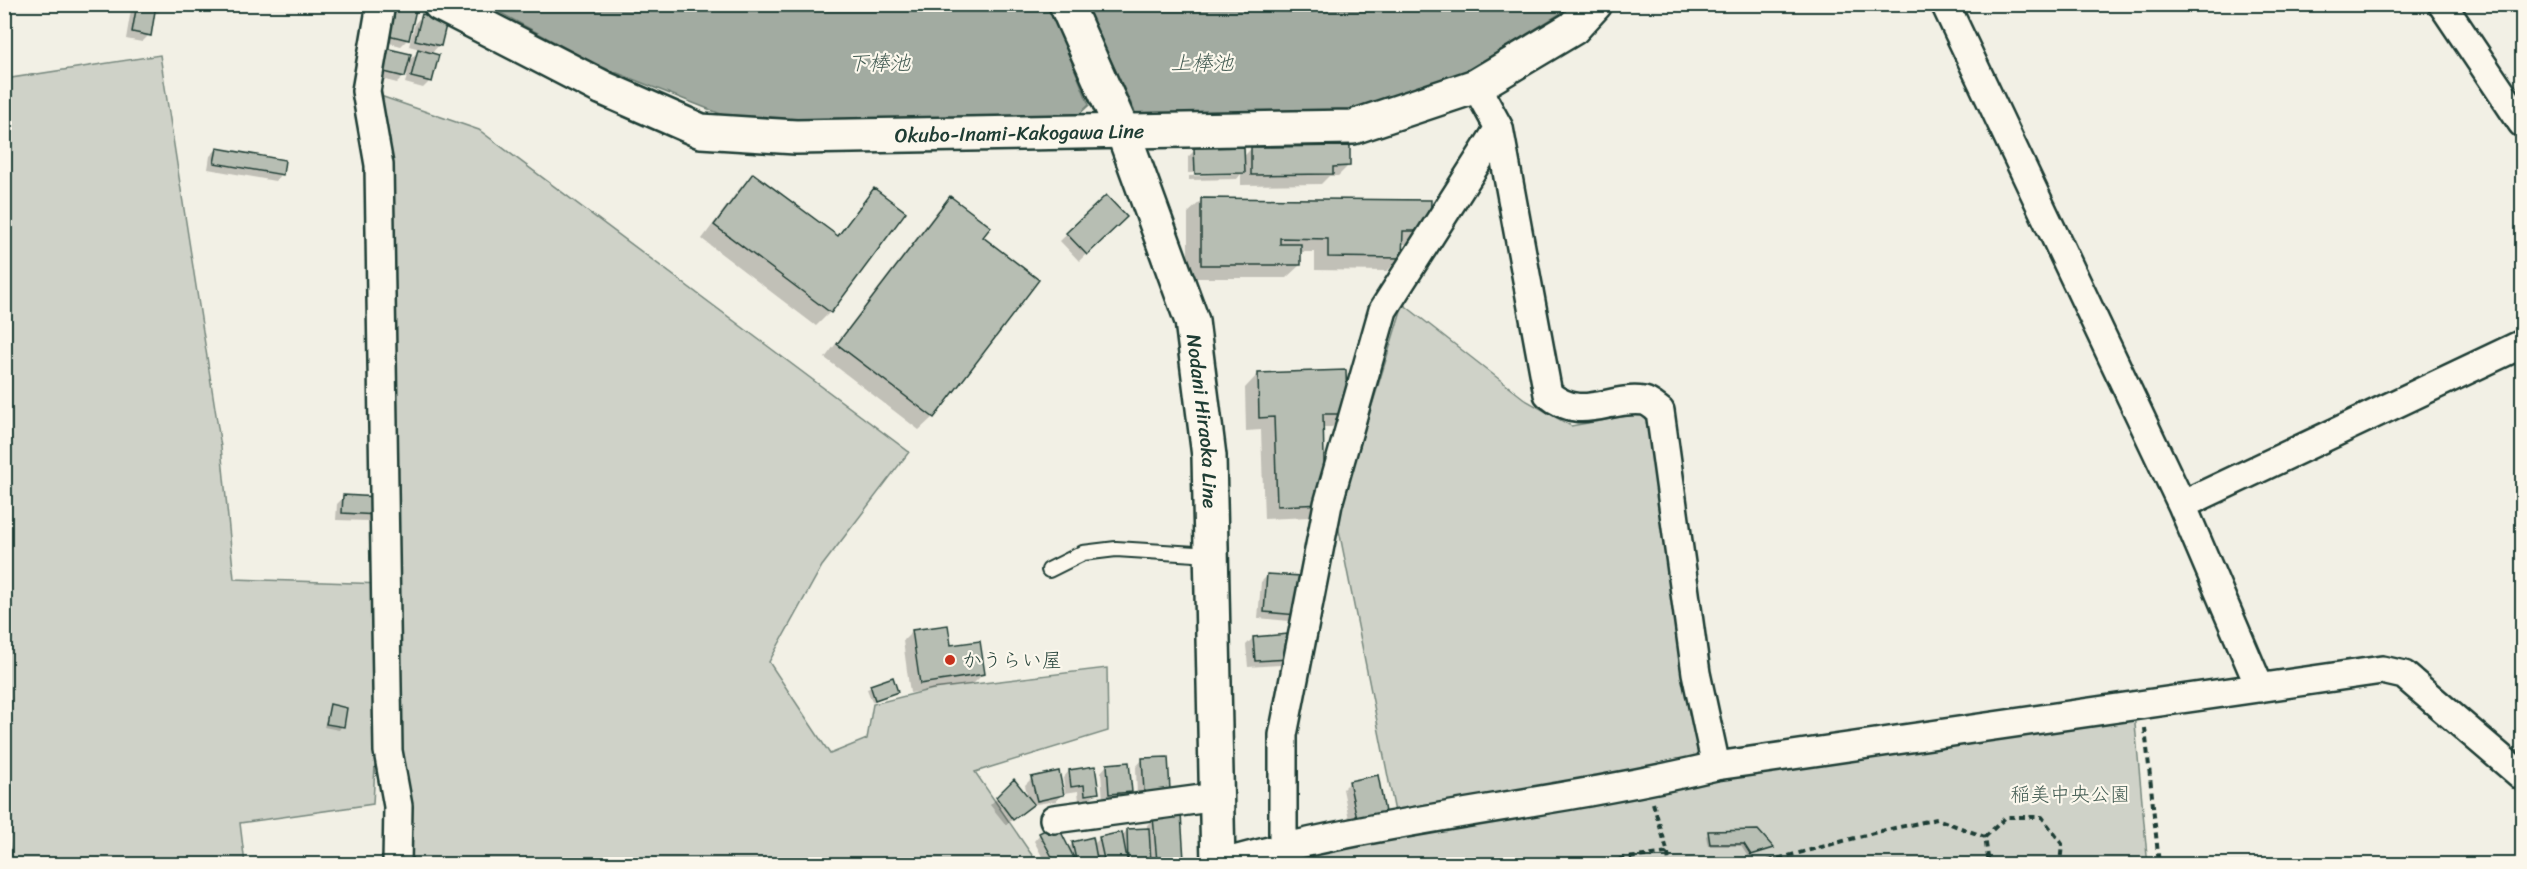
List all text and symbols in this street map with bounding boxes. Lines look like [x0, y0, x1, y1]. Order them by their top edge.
water label: 下棒池 [848, 44, 911, 82]
water label: 上棒池 [1171, 44, 1234, 82]
street label: Okubo-Inami-Kakogawa Line [894, 113, 1144, 153]
street label: Nodani Hiraoka Line [1176, 332, 1228, 509]
place label: かうらい屋 [962, 643, 1062, 678]
marker: かうらい屋 [943, 653, 957, 667]
park label: 稲美中央公園 [2010, 777, 2130, 812]

